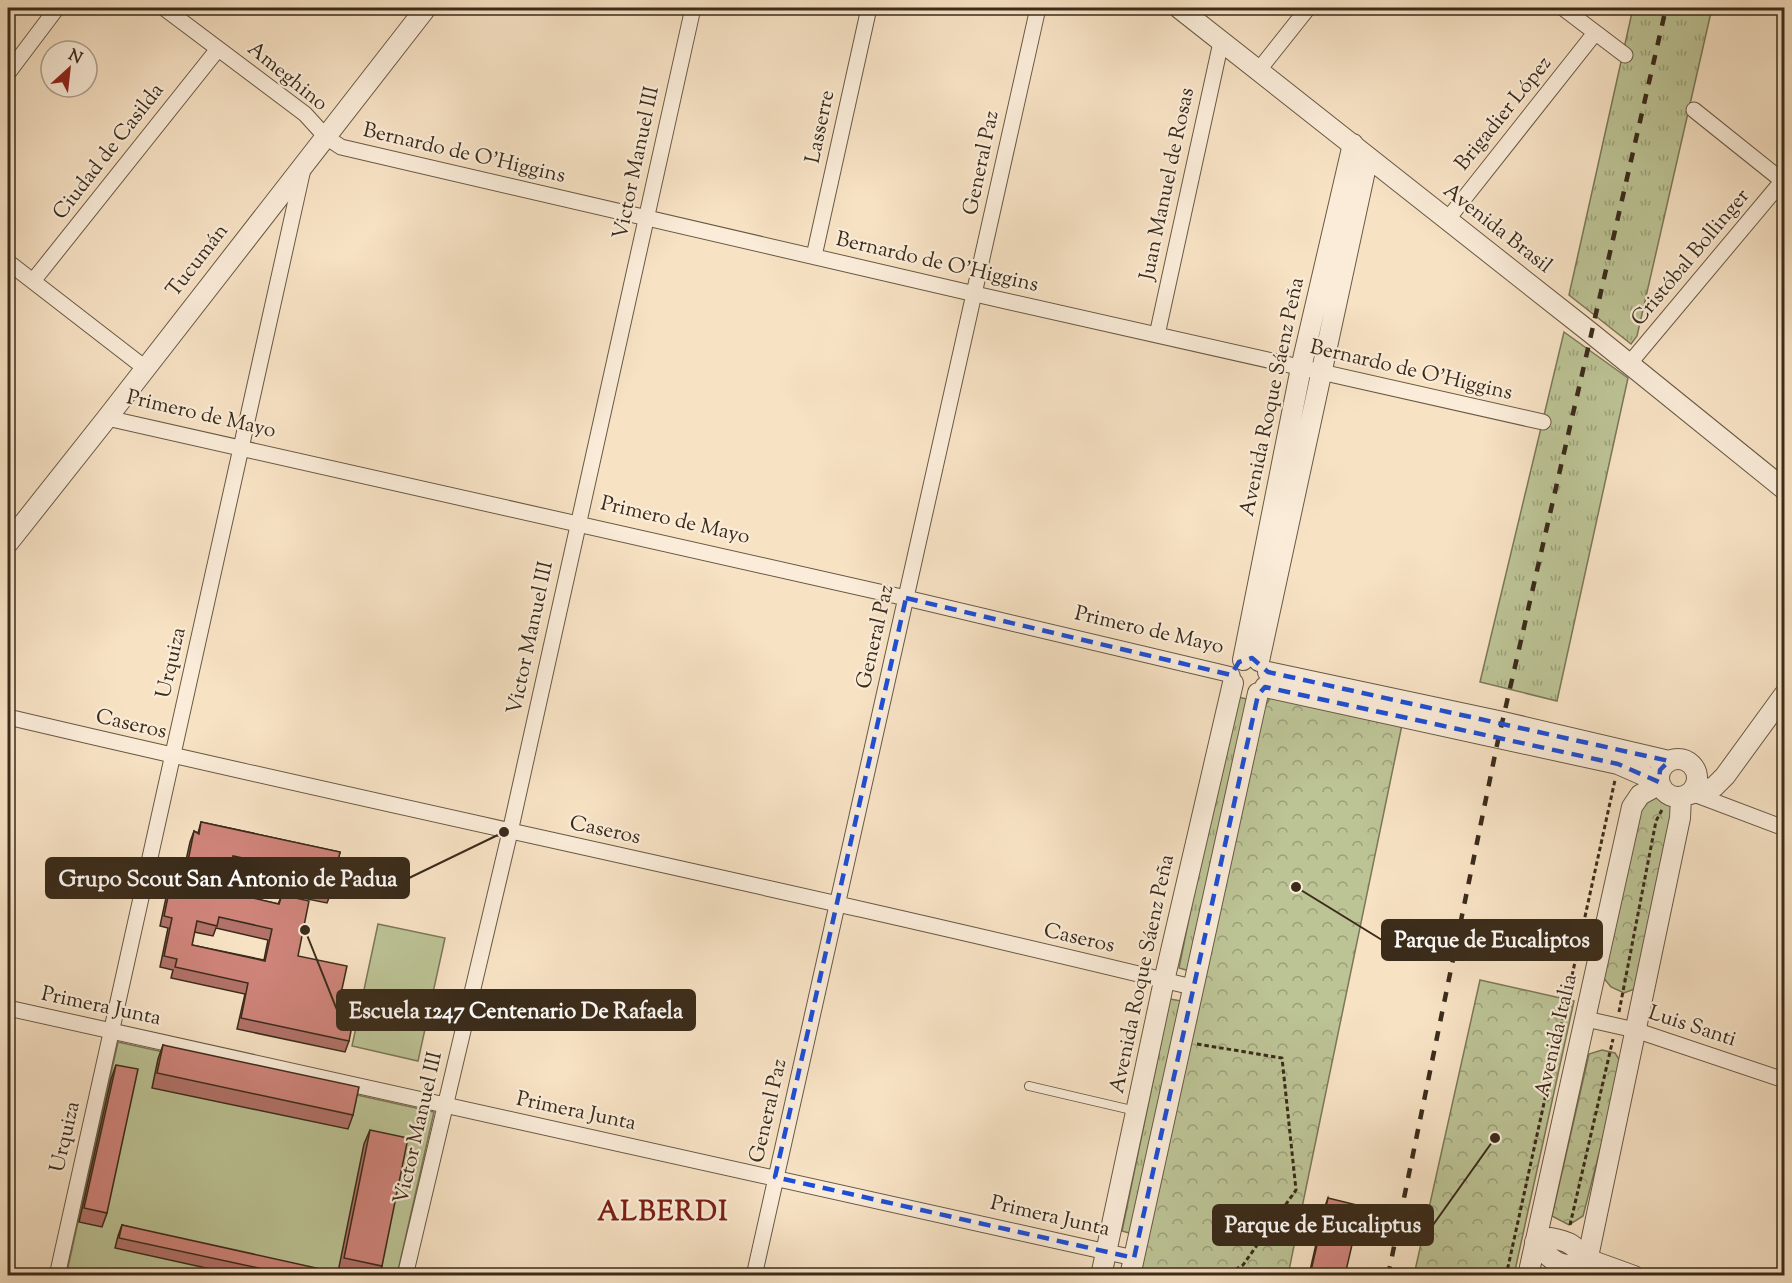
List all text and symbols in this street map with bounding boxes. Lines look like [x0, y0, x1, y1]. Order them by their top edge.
street label: Ameghino [240, 35, 334, 119]
north arrow [39, 39, 99, 99]
text: N [64, 45, 86, 71]
street label: Brigadier López [1448, 50, 1560, 178]
street label: Ciudad de Casilda [46, 77, 172, 227]
street label: Victor Manuel III [606, 84, 668, 242]
street label: Juan Manuel de Rosas [1133, 85, 1203, 284]
street label: Lasserre [799, 88, 843, 166]
street label: General Paz [956, 108, 1008, 218]
street label: Bernardo de O'Higgins [360, 116, 568, 192]
street label: Avenida Brasil [1436, 177, 1558, 281]
street label: Cristóbal Bollinger [1625, 183, 1758, 333]
street label: Tucumán [160, 218, 236, 304]
street label: Bernardo de O'Higgins [833, 225, 1041, 301]
street label: Avenida Roque Sáenz Peña [1233, 274, 1313, 519]
street label: Bernardo de O'Higgins [1307, 333, 1515, 409]
street label: Primero de Mayo [123, 383, 279, 447]
street label: Primero de Mayo [597, 489, 753, 553]
street label: Victor Manuel III [500, 559, 562, 717]
street label: General Paz [849, 582, 903, 692]
street label: Primero de Mayo [1071, 599, 1227, 663]
street label: Urquiza [149, 624, 195, 702]
street label: Caseros [93, 702, 169, 748]
street label: Caseros [567, 809, 643, 853]
street label: Avenida Roque Sáenz Peña [1103, 851, 1183, 1096]
callout: Grupo Scout San Antonio de Padua [46, 858, 409, 898]
text: Grupo Scout San Antonio de Padua [59, 865, 398, 897]
street label: Caseros [1041, 916, 1117, 962]
callout: Parque de Eucaliptos [1382, 920, 1602, 960]
text: Parque de Eucaliptos [1394, 926, 1590, 958]
street label: Avenida Italia [1528, 971, 1586, 1101]
street label: Primera Junta [38, 980, 164, 1034]
callout: Escuela 1247 Centenario De Rafaela [337, 990, 695, 1030]
text: Escuela 1247 Centenario De Rafaela [349, 997, 684, 1029]
street label: Luis Santi [1644, 999, 1740, 1055]
street label: Victor Manuel III [387, 1049, 451, 1207]
street label: General Paz [742, 1056, 796, 1166]
street label: Primera Junta [513, 1085, 639, 1139]
street label: Urquiza [43, 1098, 89, 1176]
street label: Primera Junta [987, 1189, 1113, 1245]
district label: ALBERDI [597, 1194, 729, 1233]
callout: Parque de Eucaliptus [1213, 1205, 1433, 1245]
text: Parque de Eucaliptus [1225, 1211, 1421, 1243]

